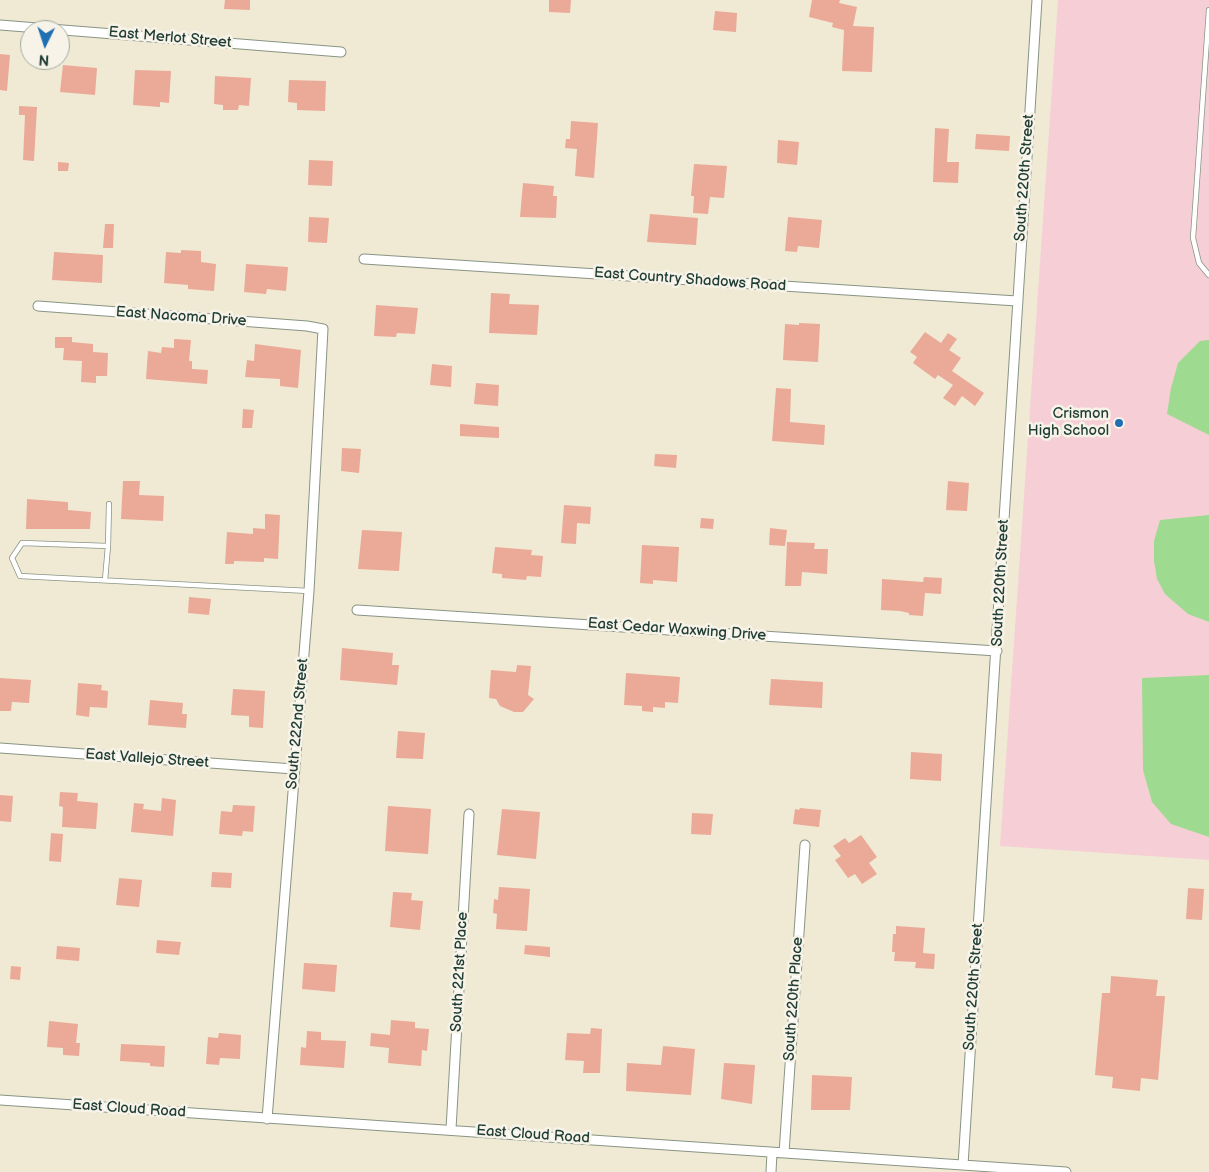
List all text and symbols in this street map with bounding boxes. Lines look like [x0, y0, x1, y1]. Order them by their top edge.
north arrow [20, 20, 70, 70]
street label: East Merlot Street [108, 24, 232, 52]
text: N [38, 51, 50, 68]
street label: South 220th Street [1012, 114, 1038, 242]
street label: East Country Shadows Road [593, 264, 787, 296]
street label: East Nacoma Drive [115, 303, 247, 331]
place label: Crismon High School [1028, 405, 1109, 440]
marker: Crismon High School [1113, 417, 1125, 429]
street label: South 220th Street [989, 519, 1013, 647]
street label: East Cedar Waxwing Drive [587, 615, 767, 645]
street label: South 222nd Street [283, 658, 313, 790]
street label: East Vallejo Street [85, 746, 209, 772]
street label: South 221st Place [448, 912, 472, 1032]
street label: South 220th Street [961, 923, 987, 1051]
street label: South 220th Place [781, 936, 807, 1062]
street label: East Cloud Road [72, 1096, 186, 1122]
street label: East Cloud Road [476, 1122, 590, 1148]

